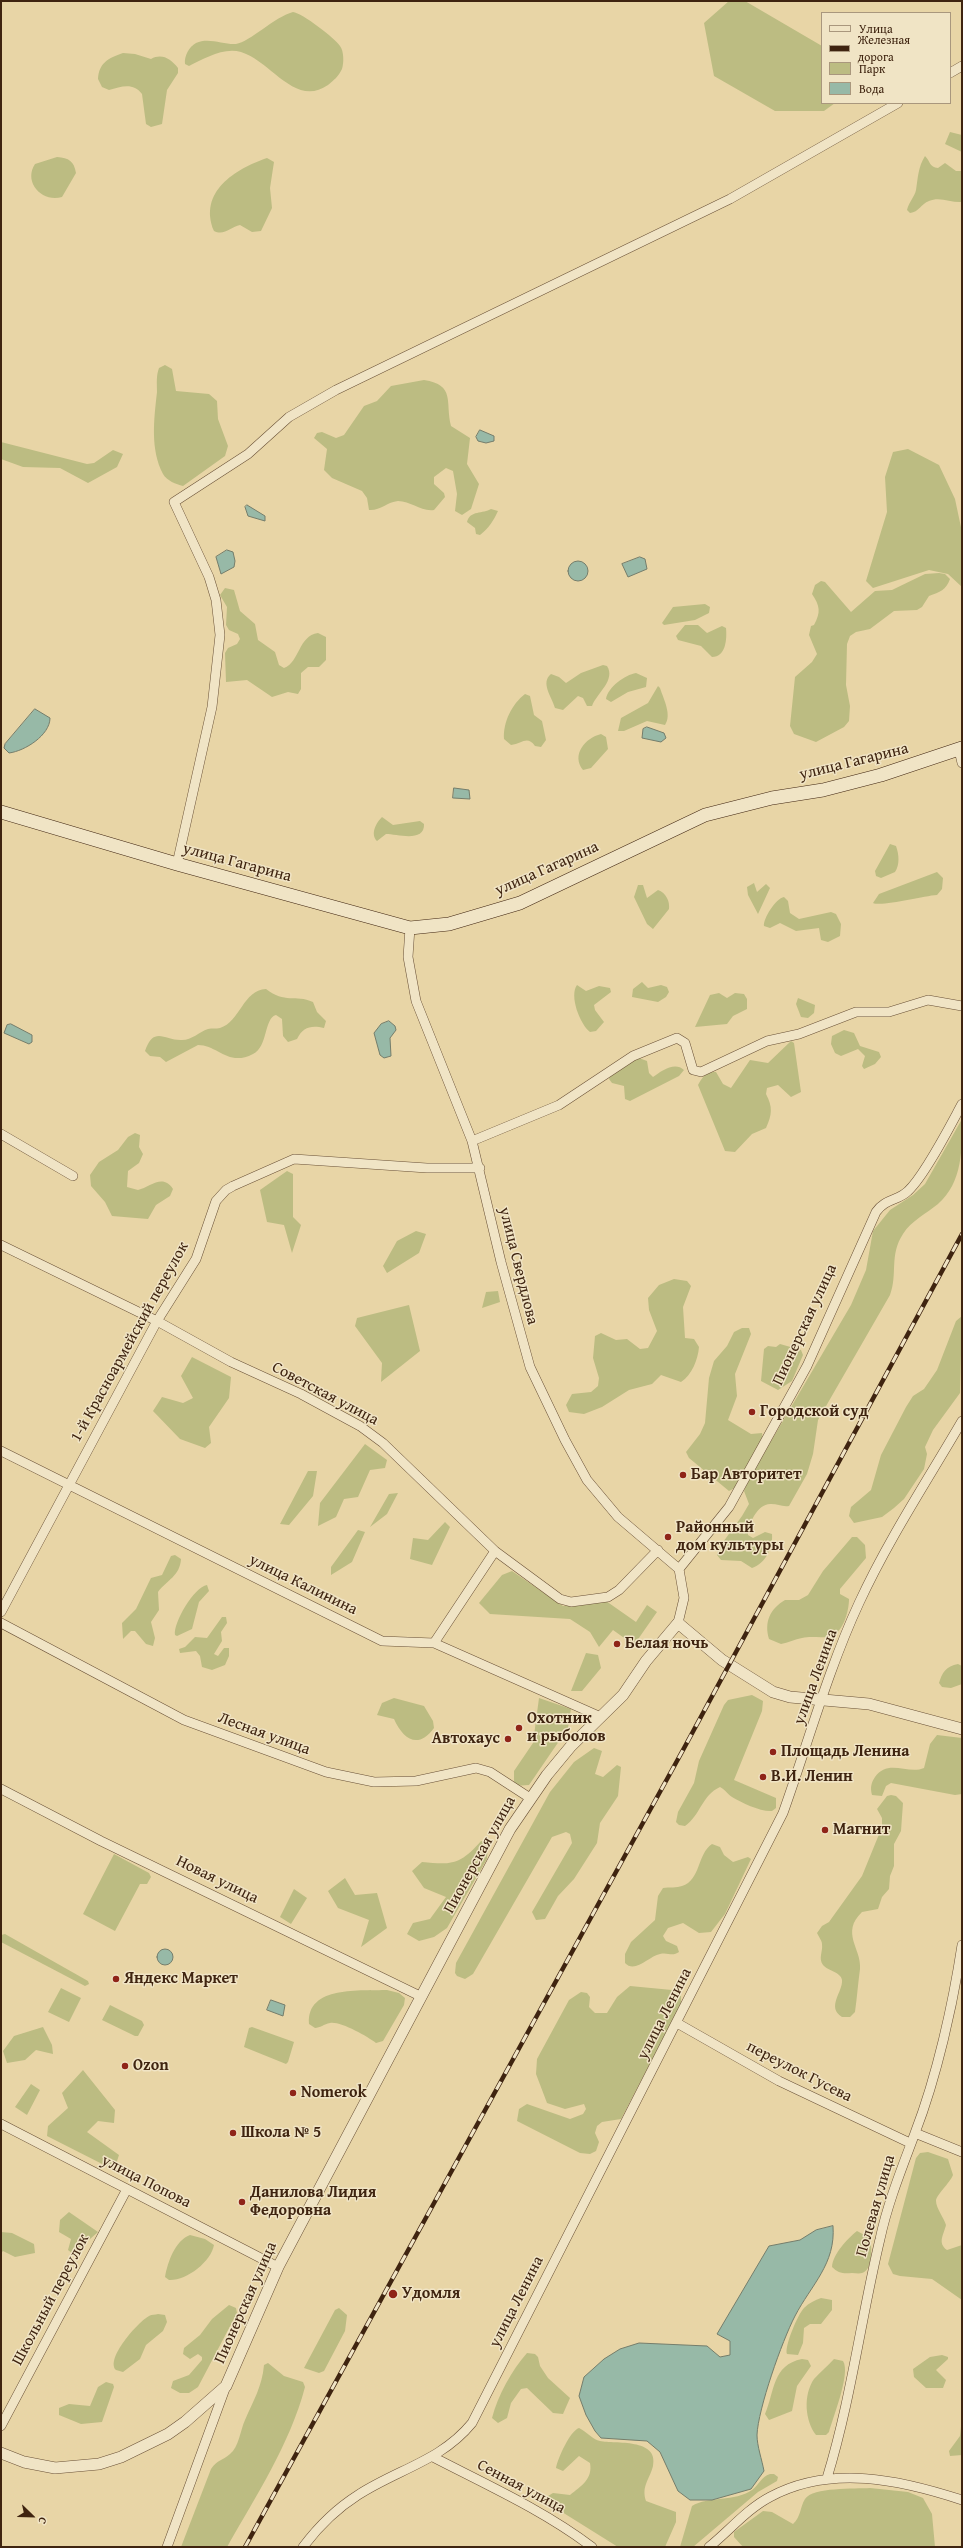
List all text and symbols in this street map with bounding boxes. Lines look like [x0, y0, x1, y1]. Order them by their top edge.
legend [821, 12, 951, 104]
text: Улица [859, 20, 893, 37]
text: Железная дорога [858, 31, 910, 65]
text: Парк [859, 60, 885, 77]
text: Вода [859, 80, 884, 97]
street label: улица Гагарина [798, 739, 910, 785]
street label: улица Гагарина [492, 838, 602, 900]
street label: улица Гагарина [181, 839, 293, 887]
street label: улица Свердлова [494, 1205, 542, 1327]
street label: 1-й Красноармейский переулок [67, 1239, 193, 1445]
street label: Пионерская улица [769, 1261, 841, 1389]
street label: Советская улица [268, 1358, 382, 1430]
place label: Городской суд [760, 1402, 868, 1422]
marker: Городской суд [747, 1407, 757, 1417]
place label: Бар Авторитет [691, 1465, 801, 1485]
marker: Бар Авторитет [678, 1470, 688, 1480]
place label: Районный дом культуры [676, 1518, 784, 1556]
marker: Районный дом культуры [663, 1532, 673, 1542]
street label: улица Калинина [246, 1550, 360, 1620]
street label: улица Ленина [790, 1627, 842, 1727]
place label: Белая ночь [625, 1634, 708, 1654]
marker: Белая ночь [612, 1639, 622, 1649]
street label: Лесная улица [215, 1708, 313, 1760]
place label: Охотник и рыболов [527, 1709, 606, 1747]
marker: Охотник и рыболов [514, 1723, 524, 1733]
place label: Автохаус [432, 1729, 500, 1749]
marker: Автохаус [503, 1734, 513, 1744]
place label: Площадь Ленина [781, 1742, 909, 1762]
marker: Площадь Ленина [768, 1747, 778, 1757]
place label: В.И. Ленин [771, 1767, 853, 1787]
marker: В.И. Ленин [758, 1772, 768, 1782]
street label: Пионерская улица [440, 1793, 520, 1917]
place label: Магнит [833, 1820, 890, 1840]
marker: Магнит [820, 1825, 830, 1835]
street label: Новая улица [173, 1852, 261, 1908]
street label: улица Ленина [634, 1965, 696, 2063]
place label: Яндекс Маркет [124, 1969, 238, 1989]
marker: Яндекс Маркет [111, 1974, 121, 1984]
street label: переулок Гусева [743, 2037, 855, 2107]
place label: Ozon [133, 2056, 169, 2076]
marker: Ozon [120, 2061, 130, 2071]
place label: Nomerok [301, 2083, 366, 2103]
marker: Nomerok [288, 2088, 298, 2098]
place label: Школа № 5 [241, 2123, 321, 2143]
marker: Школа № 5 [228, 2128, 238, 2138]
street label: улица Попова [98, 2151, 194, 2213]
street label: Полевая улица [852, 2153, 900, 2259]
place label: Данилова Лидия Федоровна [250, 2183, 376, 2221]
marker: Данилова Лидия Федоровна [237, 2197, 247, 2207]
street label: Школьный переулок [8, 2231, 94, 2369]
street label: Пионерская улица [211, 2239, 281, 2367]
street label: улица Ленина [486, 2253, 548, 2351]
place label: Удомля [402, 2284, 460, 2304]
marker: Удомля [387, 2288, 399, 2300]
street label: Сенная улица [474, 2456, 568, 2518]
north arrow [12, 2496, 52, 2536]
text: С [34, 2515, 52, 2527]

